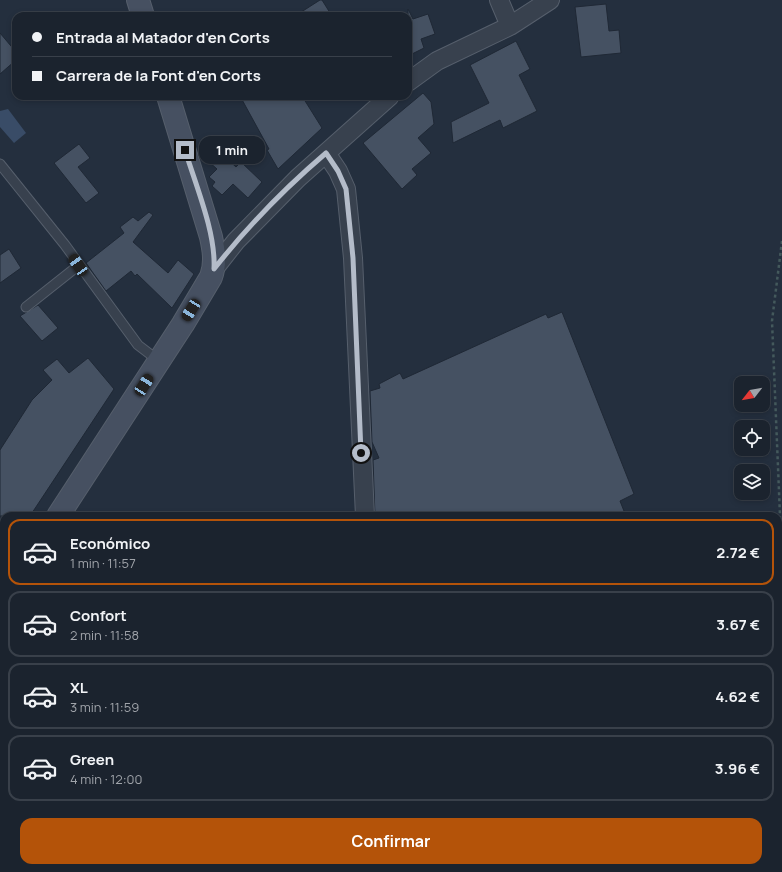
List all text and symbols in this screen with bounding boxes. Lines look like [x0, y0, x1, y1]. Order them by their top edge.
text: Entrada al Matador d'en Corts [56, 27, 270, 48]
text: Carrera de la Font d'en Corts [56, 65, 261, 86]
callout: 1 min [199, 136, 265, 164]
route end [176, 141, 194, 159]
text: 1 min [216, 141, 248, 159]
car [66, 252, 90, 278]
car [180, 297, 202, 323]
car [132, 372, 156, 398]
north arrow [734, 376, 770, 412]
map controls [734, 376, 770, 500]
button: locate [734, 420, 770, 456]
route start [352, 444, 370, 462]
button: layers [734, 464, 770, 500]
text: Económico [70, 533, 150, 554]
icon: car [22, 534, 58, 570]
text: 2.72 € [716, 542, 760, 563]
text: 1 min · 11:57 [70, 554, 136, 572]
text: Confort [70, 605, 127, 626]
icon: car [22, 606, 58, 642]
text: 3.67 € [716, 614, 760, 635]
text: 2 min · 11:58 [70, 626, 139, 644]
text: XL [70, 677, 88, 698]
icon: car [22, 678, 58, 714]
text: 4.62 € [715, 686, 760, 707]
text: 3 min · 11:59 [70, 698, 139, 716]
text: Green [70, 749, 114, 770]
icon: car [22, 750, 58, 786]
text: 3.96 € [715, 758, 760, 779]
text: 4 min · 12:00 [70, 770, 142, 788]
button: Confirmar [20, 818, 762, 864]

